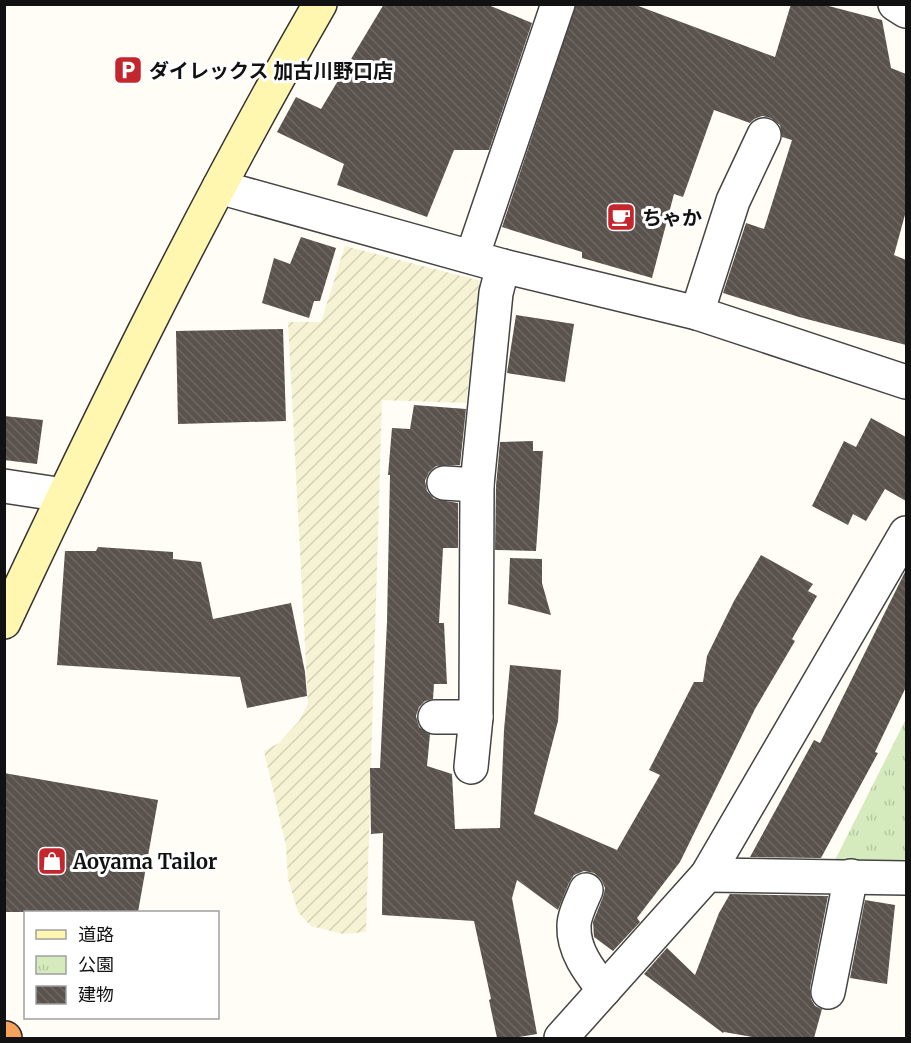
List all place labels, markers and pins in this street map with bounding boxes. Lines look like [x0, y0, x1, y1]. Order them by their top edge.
parking icon: ダイレックス 加古川野口店 [112, 54, 144, 86]
place label: ダイレックス 加古川野口店 [149, 58, 393, 83]
cafe icon: ちゃか [605, 201, 637, 233]
place label: ちゃか [642, 205, 702, 230]
shop icon: Aoyama Tailor [36, 845, 68, 877]
place label: Aoyama Tailor [72, 849, 217, 874]

